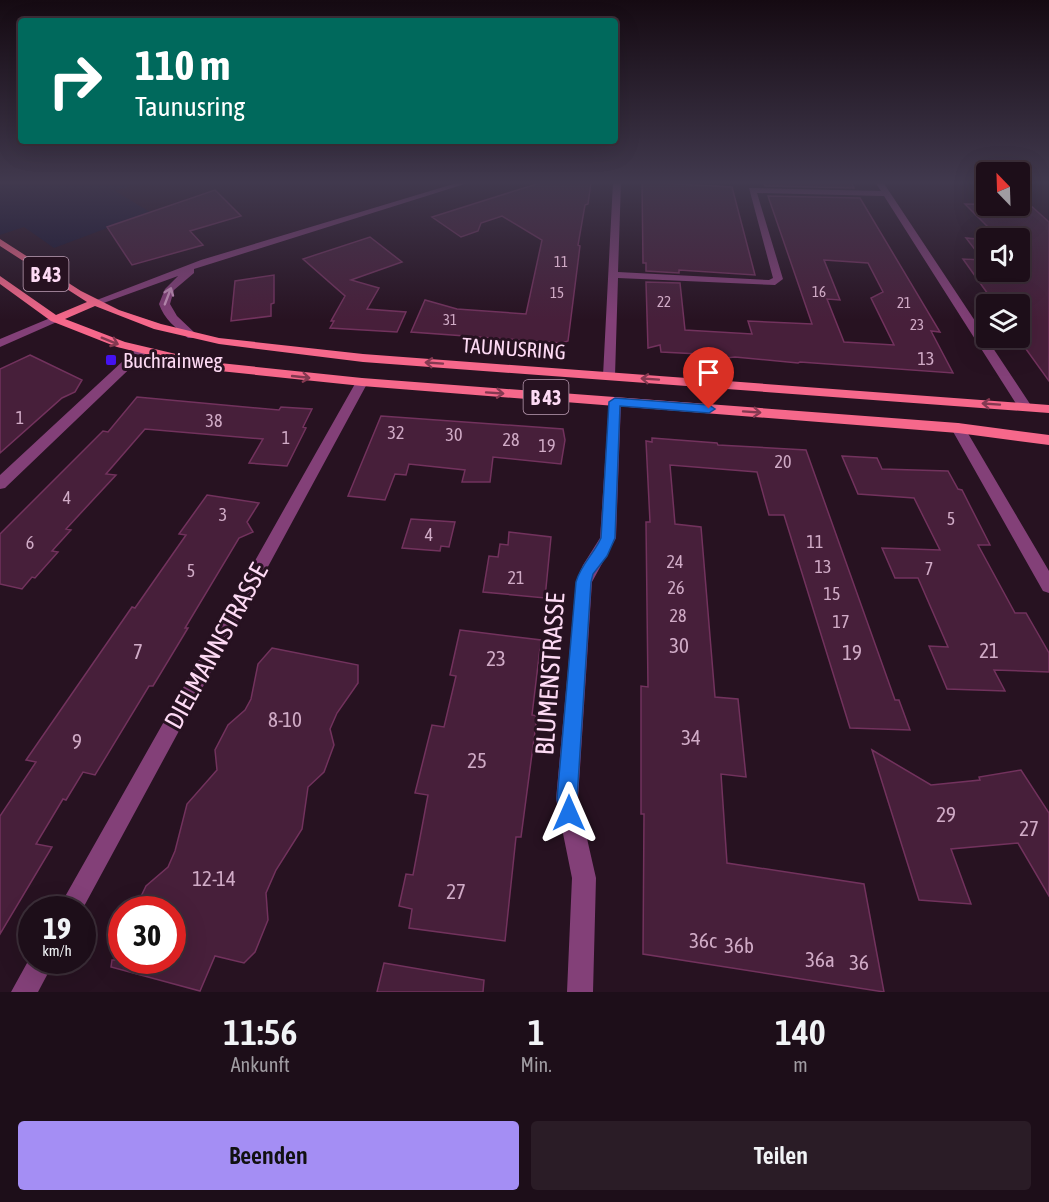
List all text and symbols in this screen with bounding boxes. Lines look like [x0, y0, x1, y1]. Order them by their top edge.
text: 110 m [135, 41, 230, 89]
icon: right [36, 42, 114, 120]
text: Taunusring [135, 91, 245, 122]
north arrow [976, 162, 1030, 216]
map controls [976, 162, 1030, 348]
button: sound [976, 228, 1030, 282]
house number: 11 [554, 253, 568, 270]
road number: B 43 [24, 257, 68, 291]
house number: 16 [812, 283, 826, 300]
house number: 15 [550, 284, 564, 301]
one-way arrow [163, 288, 174, 306]
house number: 22 [657, 293, 671, 310]
house number: 21 [897, 294, 911, 311]
button: layers [976, 294, 1030, 348]
house number: 31 [443, 311, 457, 328]
house number: 23 [910, 316, 924, 333]
street label: TAUNUSRING [461, 332, 567, 364]
one-way arrow [100, 336, 118, 347]
pin [683, 347, 734, 409]
place label: Buchrainweg [123, 348, 223, 372]
house number: 13 [918, 348, 934, 369]
marker: Buchrainweg [104, 353, 118, 367]
icon: arrive [692, 356, 725, 389]
one-way arrow [425, 357, 445, 368]
one-way arrow [290, 372, 310, 383]
one-way arrow [640, 373, 660, 384]
road number: B 43 [524, 380, 568, 414]
one-way arrow [484, 387, 504, 398]
one-way arrow [981, 399, 1001, 410]
house number: 1 [16, 407, 24, 428]
one-way arrow [742, 407, 762, 418]
house number: 38 [206, 410, 222, 431]
house number: 32 [388, 422, 404, 443]
house number: 30 [446, 424, 462, 445]
house number: 1 [282, 427, 290, 448]
house number: 28 [503, 429, 519, 450]
house number: 19 [539, 435, 555, 456]
house number: 20 [775, 451, 791, 472]
house number: 4 [63, 487, 71, 508]
house number: 3 [219, 504, 227, 525]
house number: 5 [947, 508, 955, 529]
house number: 4 [425, 524, 433, 545]
house number: 11 [807, 531, 823, 552]
house number: 6 [26, 532, 34, 553]
house number: 24 [667, 551, 683, 572]
house number: 13 [815, 556, 831, 577]
street label: DIELMANNSTRASSE [158, 558, 274, 734]
house number: 7 [925, 558, 933, 579]
house number: 5 [187, 560, 195, 581]
house number: 21 [508, 567, 524, 588]
house number: 26 [668, 577, 684, 598]
house number: 15 [824, 583, 840, 604]
street label: BLUMENSTRASSE [529, 592, 571, 756]
house number: 28 [670, 605, 686, 626]
house number: 17 [833, 611, 849, 632]
house number: 30 [669, 633, 689, 657]
house number: 21 [979, 638, 999, 662]
house number: 7 [133, 639, 143, 663]
house number: 19 [842, 640, 862, 664]
house number: 23 [486, 646, 506, 670]
house number: 8-10 [268, 707, 302, 731]
house number: 34 [681, 725, 701, 749]
house number: 9 [72, 729, 82, 753]
house number: 25 [467, 748, 487, 772]
position arrow [537, 781, 601, 845]
house number: 29 [936, 802, 956, 826]
house number: 27 [1019, 816, 1039, 840]
house number: 12-14 [192, 866, 236, 890]
house number: 27 [446, 879, 466, 903]
speed limit sign: 30 [108, 896, 186, 974]
text: 19 [43, 911, 71, 945]
house number: 36c [689, 928, 717, 952]
house number: 36b [724, 933, 754, 957]
text: km/h [42, 942, 72, 959]
house number: 36a [805, 947, 835, 971]
house number: 36 [849, 950, 869, 974]
text: 11:56 [223, 1011, 297, 1053]
text: 1 [528, 1011, 545, 1053]
text: 140 [775, 1011, 826, 1053]
text: Ankunft [231, 1053, 290, 1076]
text: Min. [521, 1053, 552, 1076]
text: m [793, 1053, 808, 1076]
button: Beenden [18, 1121, 519, 1190]
button: Teilen [531, 1121, 1031, 1190]

